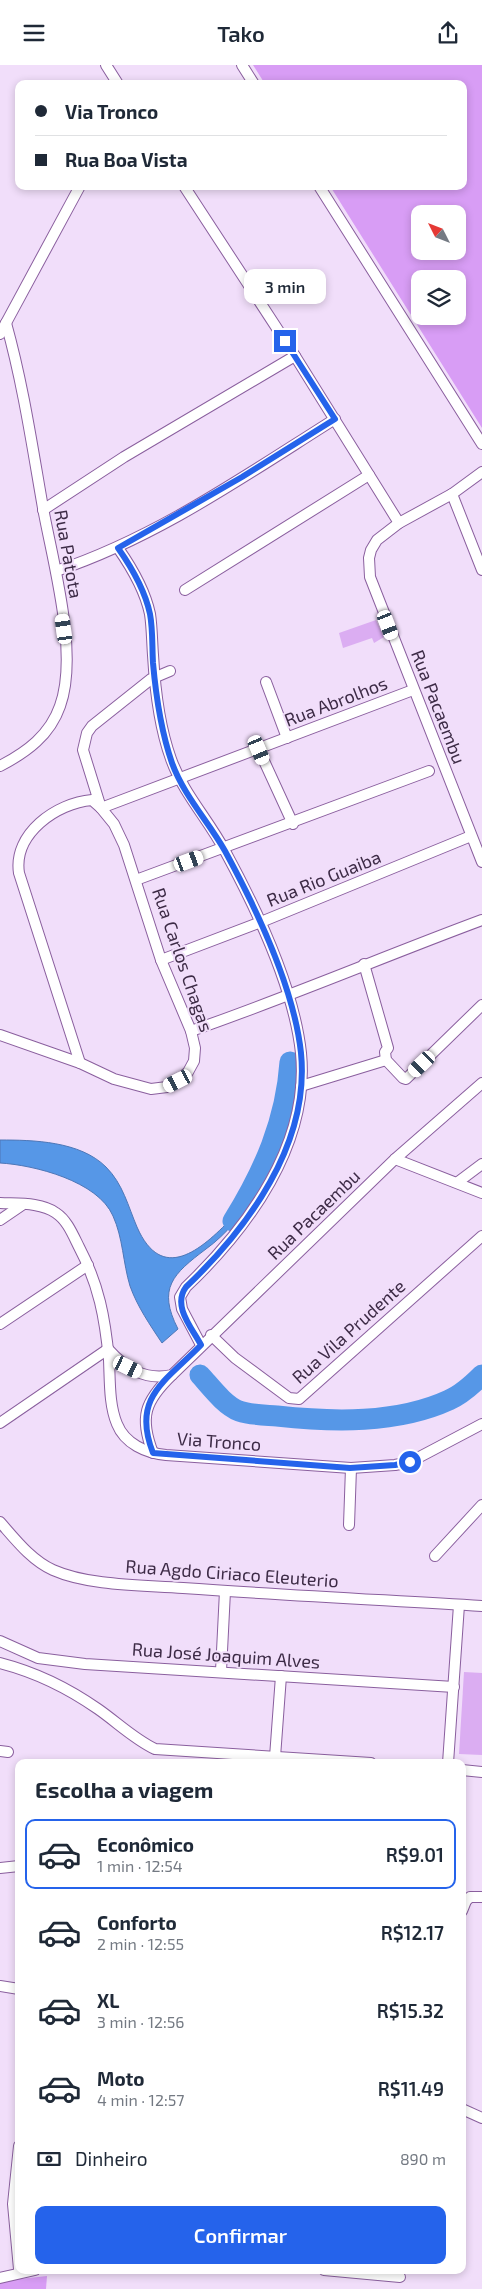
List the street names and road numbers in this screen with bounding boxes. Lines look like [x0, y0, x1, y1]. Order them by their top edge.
street label: Rua Patota [50, 508, 88, 600]
street label: Rua Pacaembu [407, 647, 471, 767]
street label: Rua Abrolhos [281, 671, 390, 731]
street label: Rua Rio Guaiba [263, 845, 384, 911]
street label: Rua Carlos Chagas [148, 885, 218, 1035]
street label: Rua Pacaembu [262, 1165, 364, 1264]
street label: Rua Vila Prudente [287, 1275, 409, 1388]
street label: Via Tronco [176, 1427, 262, 1455]
street label: Rua Agdo Ciriaco Eleuterio [125, 1555, 339, 1591]
street label: Rua José Joaquim Alves [131, 1637, 321, 1673]

